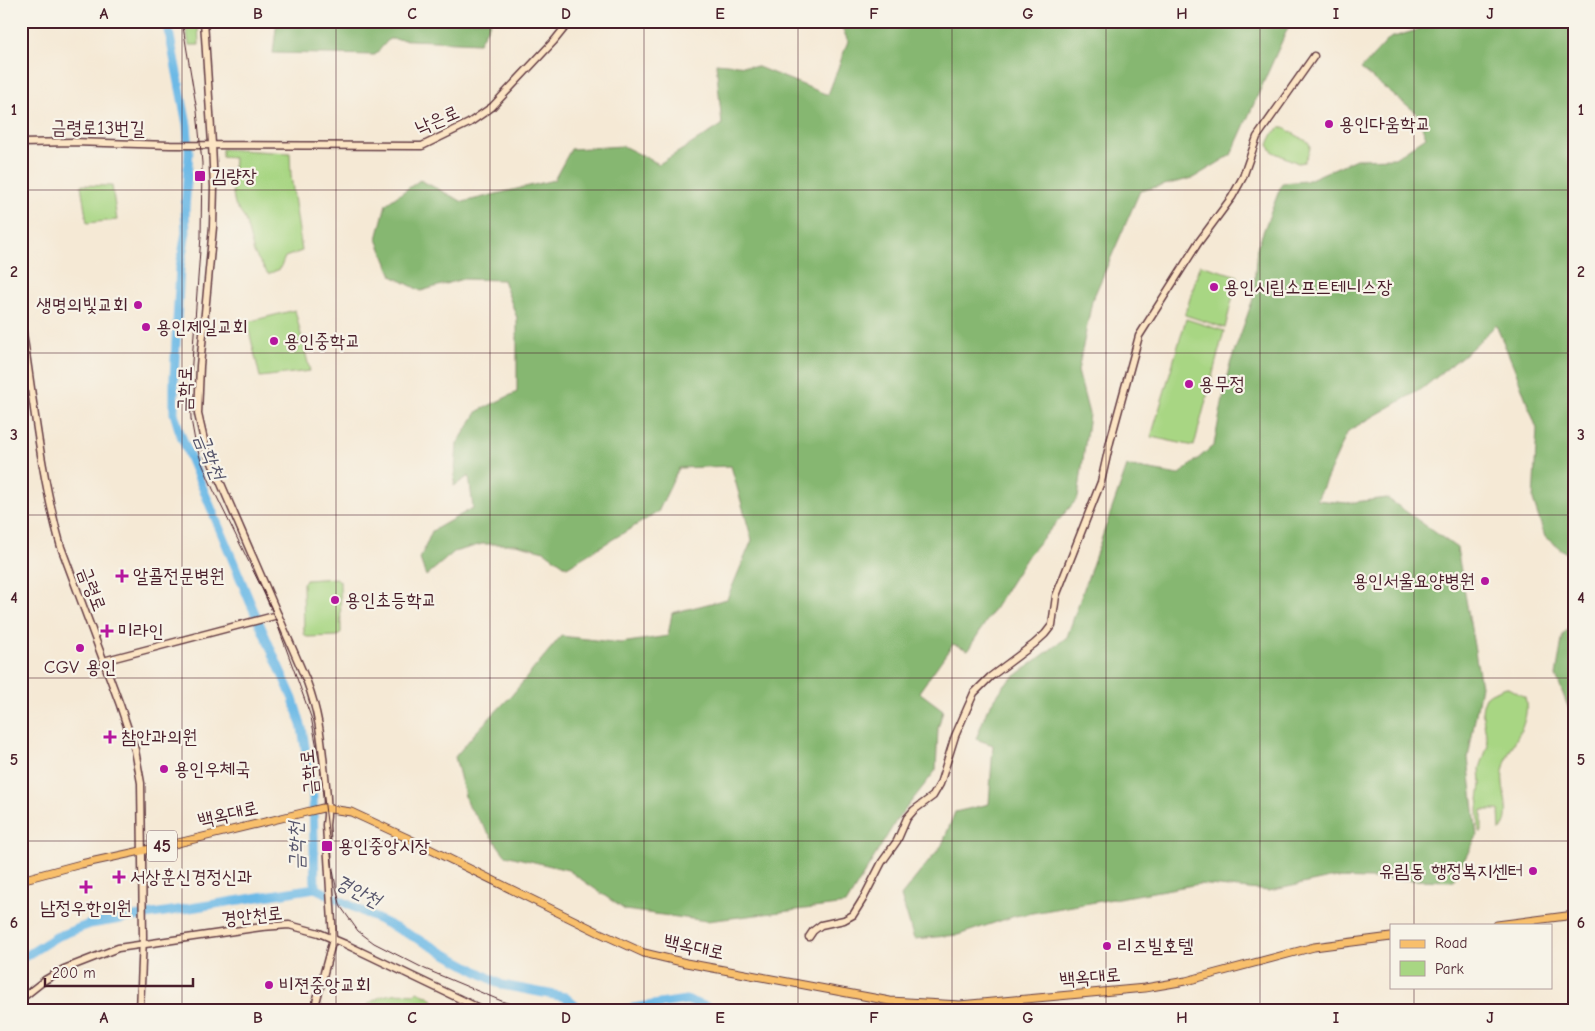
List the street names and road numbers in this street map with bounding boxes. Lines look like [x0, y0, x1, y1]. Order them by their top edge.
street label: 낙은로 [412, 101, 462, 139]
street label: 금령로13번길 [51, 116, 145, 140]
street label: 금학로 [174, 366, 196, 412]
street label: 금령로 [74, 564, 110, 614]
street label: 금학로 [296, 748, 322, 796]
street label: 백옥대로 [196, 796, 260, 832]
road number: 45 [147, 830, 177, 861]
street label: 경안천로 [220, 902, 284, 930]
street label: 백옥대로 [662, 930, 726, 964]
street label: 백옥대로 [1059, 963, 1121, 991]

